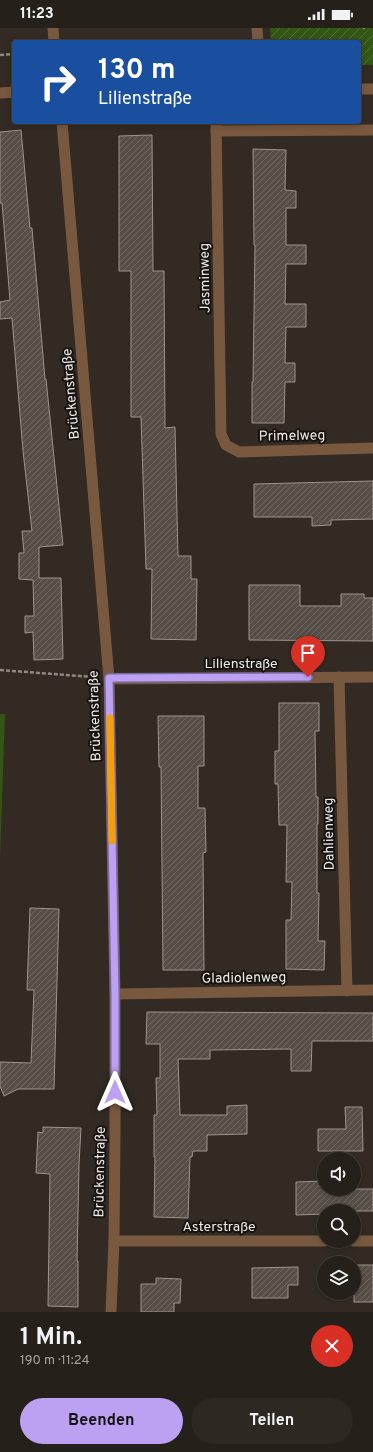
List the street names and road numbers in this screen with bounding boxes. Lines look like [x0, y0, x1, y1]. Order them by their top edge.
street label: Jasminweg [196, 243, 215, 313]
street label: Brückenstraße [59, 348, 84, 440]
street label: Primelweg [259, 427, 325, 446]
street label: Lilienstraße [204, 656, 278, 673]
street label: Brückenstraße [85, 670, 106, 762]
street label: Dahlienweg [320, 797, 339, 870]
street label: Gladiolenweg [202, 969, 287, 988]
street label: Brückenstraße [91, 1126, 110, 1218]
street label: Asterstraße [183, 1219, 255, 1236]

